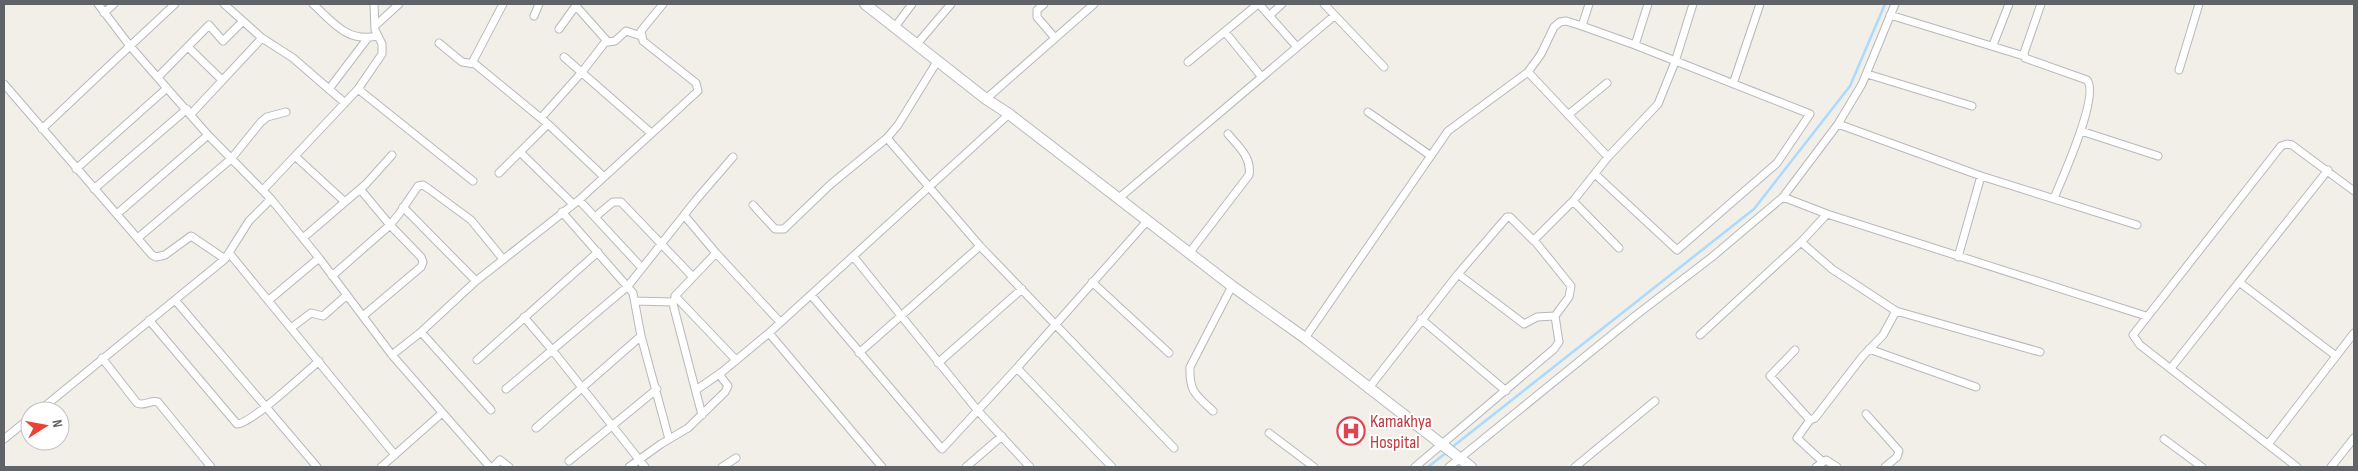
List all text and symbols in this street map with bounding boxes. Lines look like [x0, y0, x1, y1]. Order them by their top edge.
north arrow [20, 401, 70, 451]
place label: Kamakhya Hospital [1370, 411, 1432, 453]
hospital icon: Kamakhya Hospital [1336, 416, 1366, 446]
text: N [48, 418, 66, 429]

